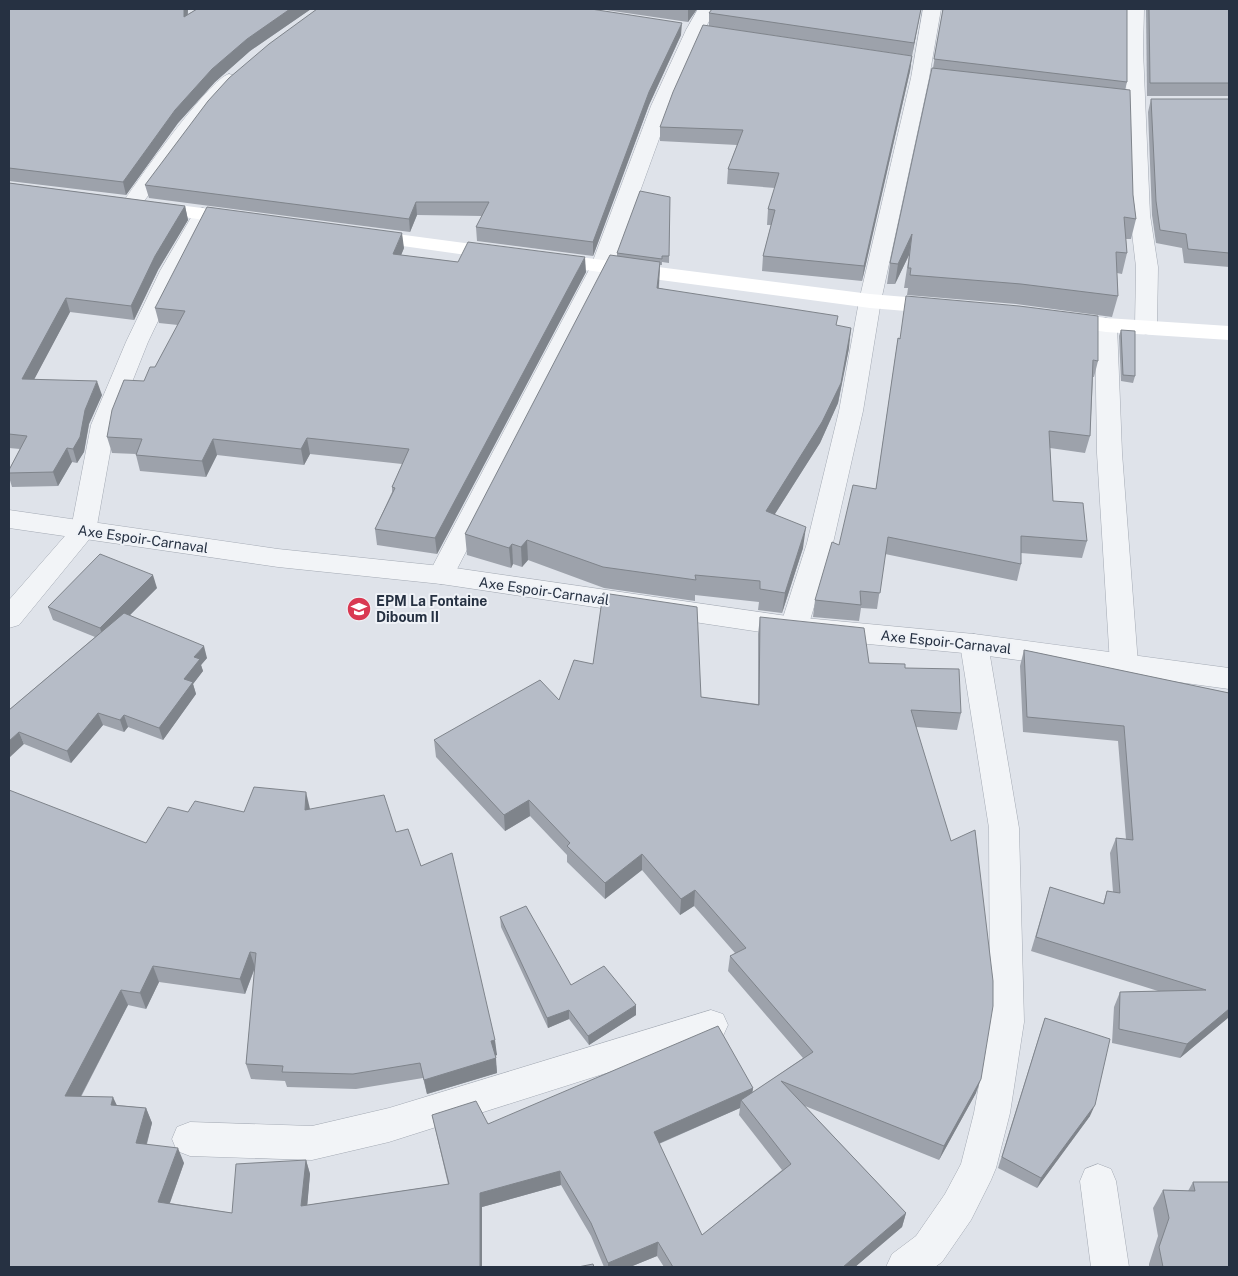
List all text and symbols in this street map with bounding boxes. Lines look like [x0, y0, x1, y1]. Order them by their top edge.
street label: Axe Espoir-Carnaval [77, 522, 209, 556]
street label: Axe Espoir-Carnaval [478, 574, 610, 608]
place label: EPM La Fontaine Diboum II [376, 593, 487, 625]
school or university icon: EPM La Fontaine Diboum II [346, 596, 372, 622]
street label: Axe Espoir-Carnaval [880, 627, 1012, 657]

